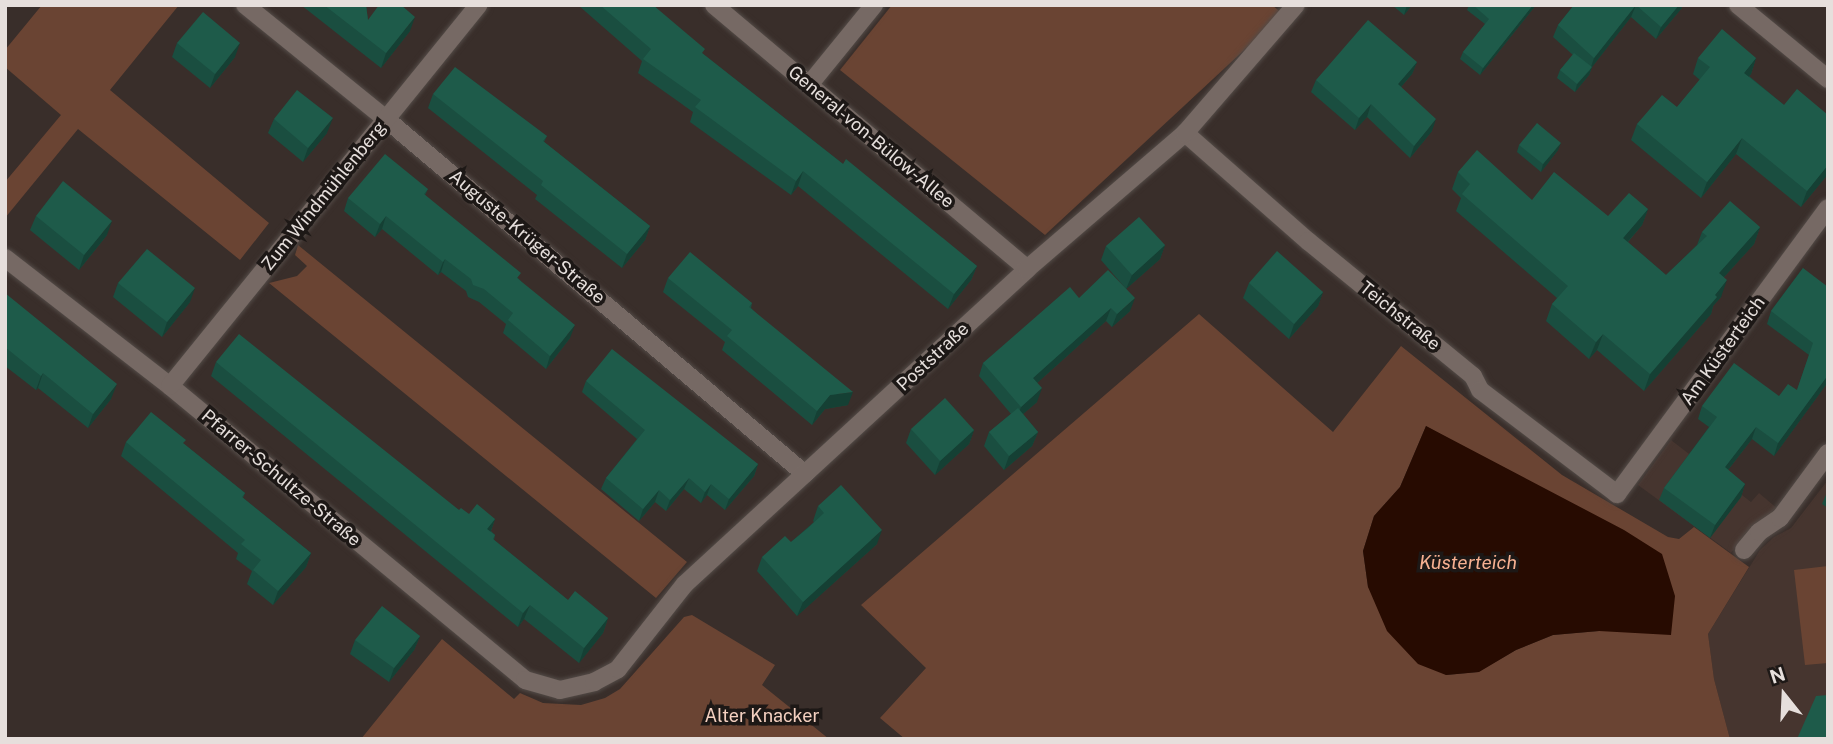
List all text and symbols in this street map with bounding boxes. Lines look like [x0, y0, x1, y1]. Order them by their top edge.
street label: General-von-Bülow-Allee [784, 61, 958, 213]
street label: Zum Windmühlenberg [257, 117, 391, 275]
street label: Auguste-Krüger-Straße [445, 165, 609, 309]
street label: Teichstraße [1355, 277, 1445, 355]
street label: Am Küsterteich [1676, 292, 1770, 410]
street label: Poststraße [892, 318, 974, 396]
street label: Pfarrer-Schultze-Straße [197, 405, 365, 551]
water label: Küsterteich [1419, 552, 1517, 574]
north arrow [1749, 660, 1819, 730]
text: N [1767, 662, 1788, 688]
park label: Alter Knacker [704, 705, 820, 727]

